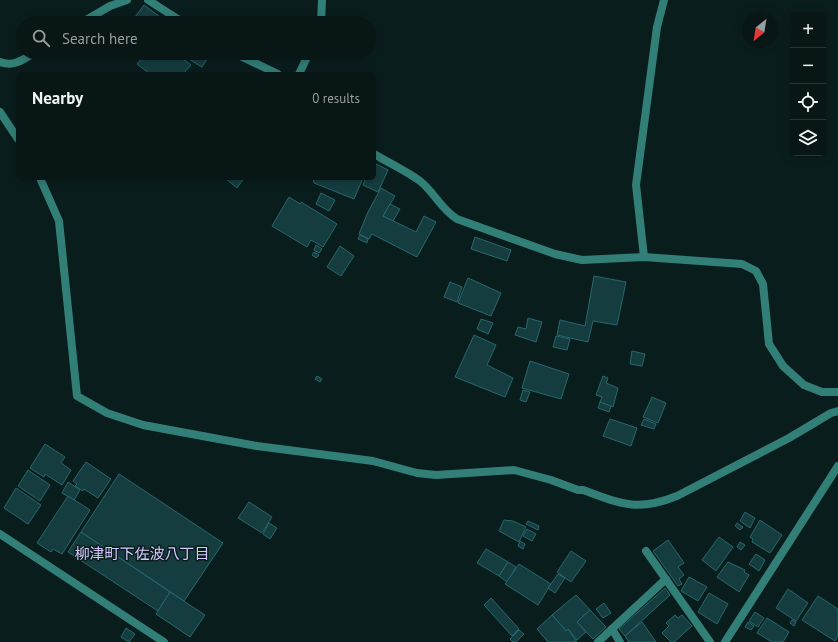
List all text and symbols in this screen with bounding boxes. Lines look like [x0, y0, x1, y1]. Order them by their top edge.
north arrow [742, 12, 778, 48]
map controls [790, 12, 826, 156]
button: + [790, 12, 826, 48]
search box [16, 16, 376, 60]
icon: search [30, 27, 52, 49]
text: Search here [62, 29, 138, 48]
button: − [790, 48, 826, 84]
button: locate [790, 84, 826, 120]
text: Nearby [32, 87, 83, 109]
text: 0 results [312, 90, 360, 107]
button: layers [790, 120, 826, 156]
district label: 柳津町下佐波八丁目 [74, 544, 210, 563]

